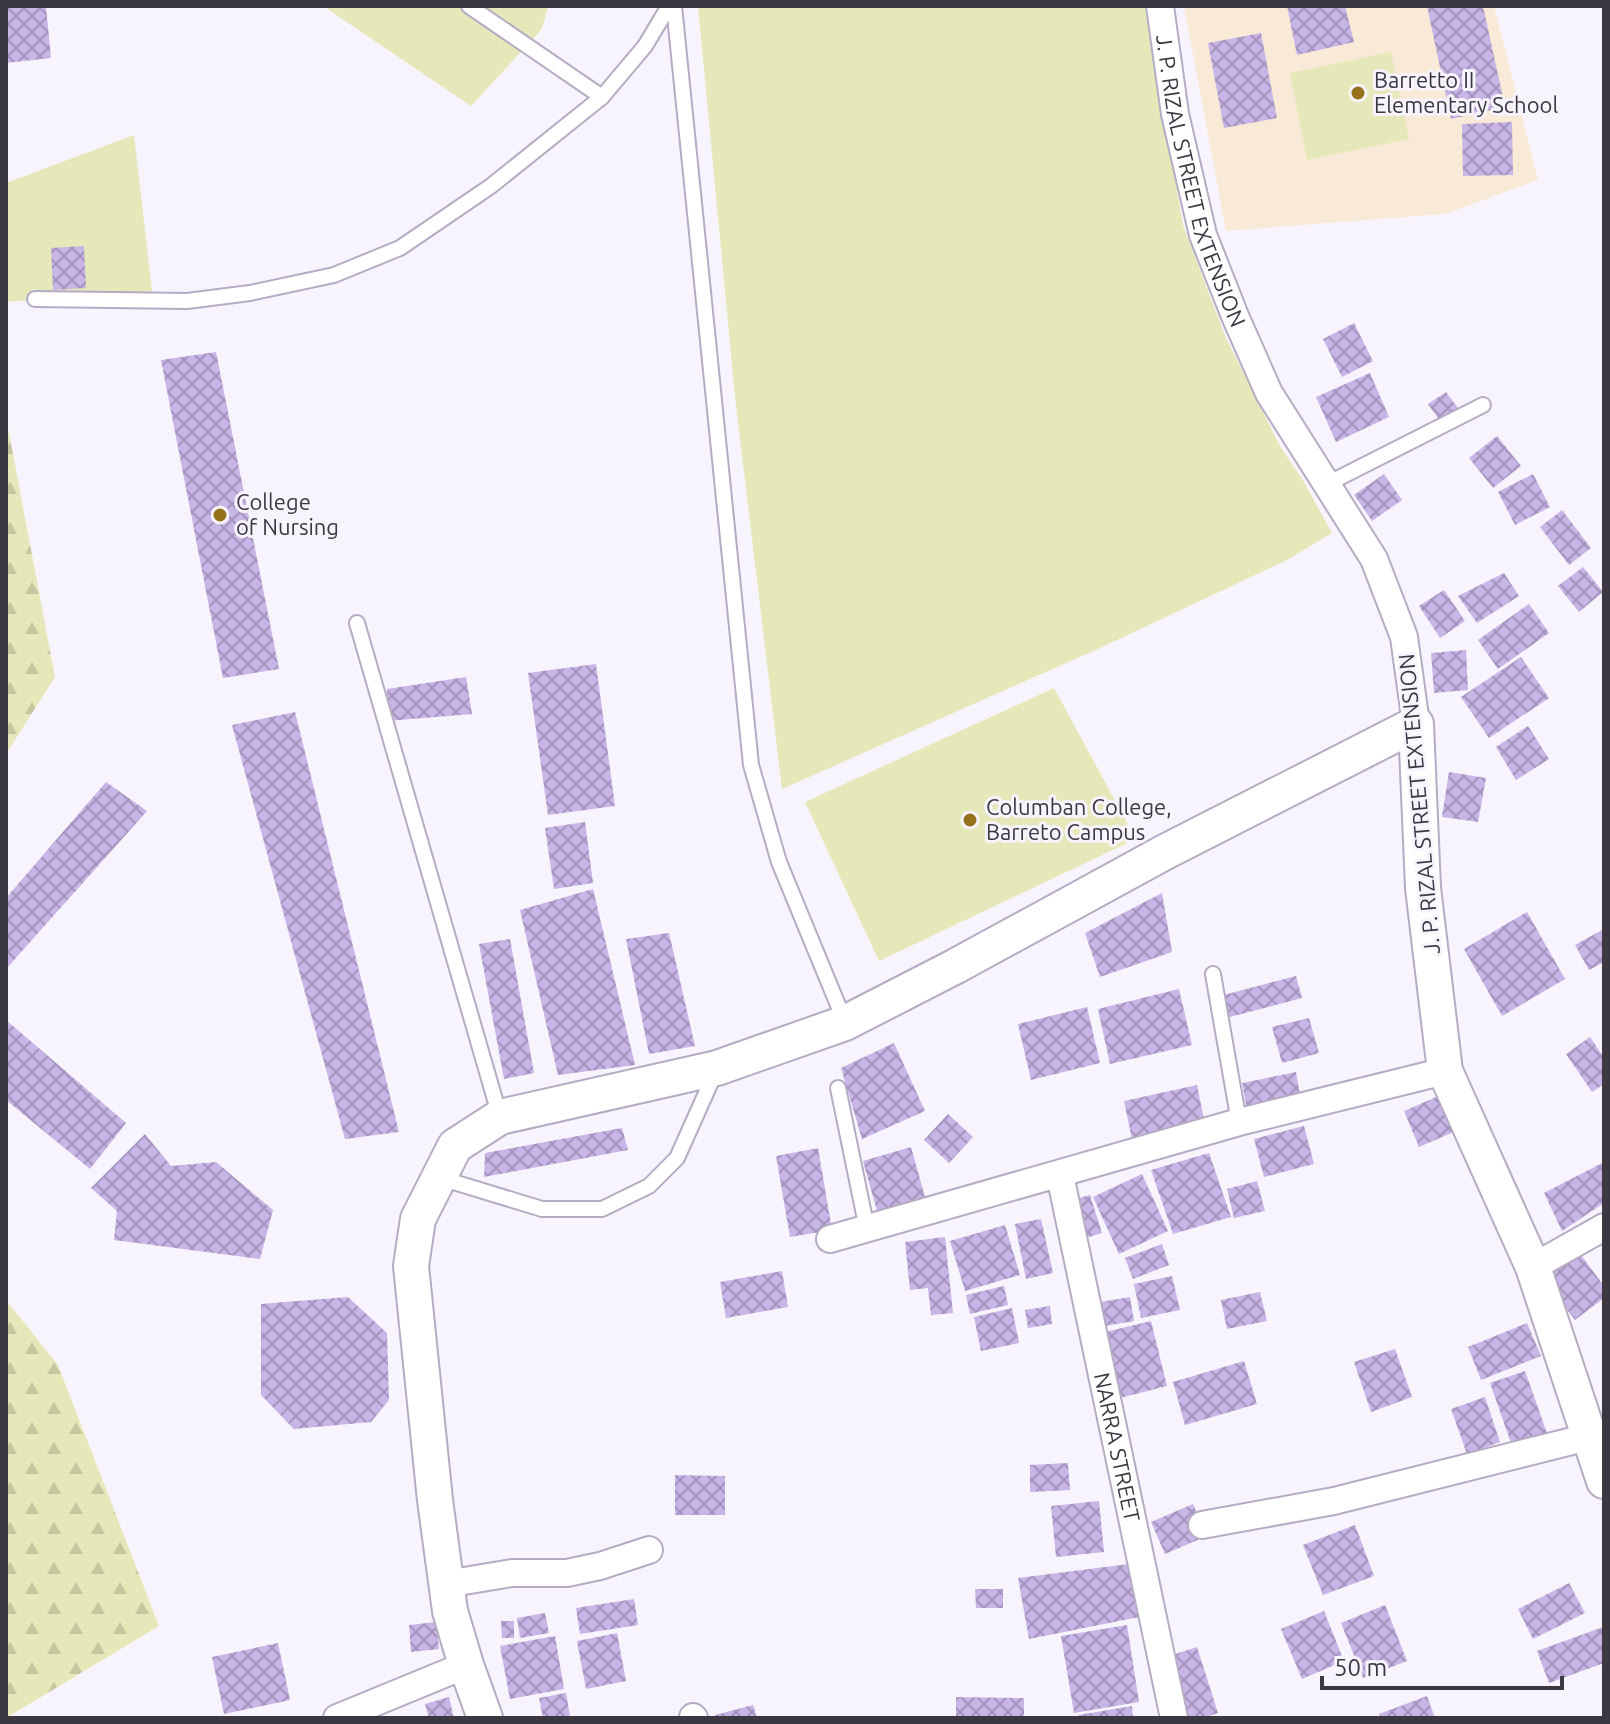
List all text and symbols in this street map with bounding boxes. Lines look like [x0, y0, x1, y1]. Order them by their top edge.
street label: J. P. RIZAL STREET EXTENSION [1152, 33, 1251, 331]
place label: Barretto II Elementary School [1374, 67, 1558, 117]
marker: Barretto II Elementary School [1349, 84, 1367, 102]
place label: College of Nursing [236, 489, 339, 539]
marker: College of Nursing [211, 506, 229, 524]
street label: J. P. RIZAL STREET EXTENSION [1393, 653, 1444, 955]
place label: Columban College, Barreto Campus [986, 794, 1172, 844]
marker: Columban College, Barreto Campus [961, 811, 979, 829]
street label: NARRA STREET [1090, 1370, 1145, 1524]
scale bar [1322, 1640, 1562, 1690]
text: 50 m [1334, 1654, 1387, 1681]

